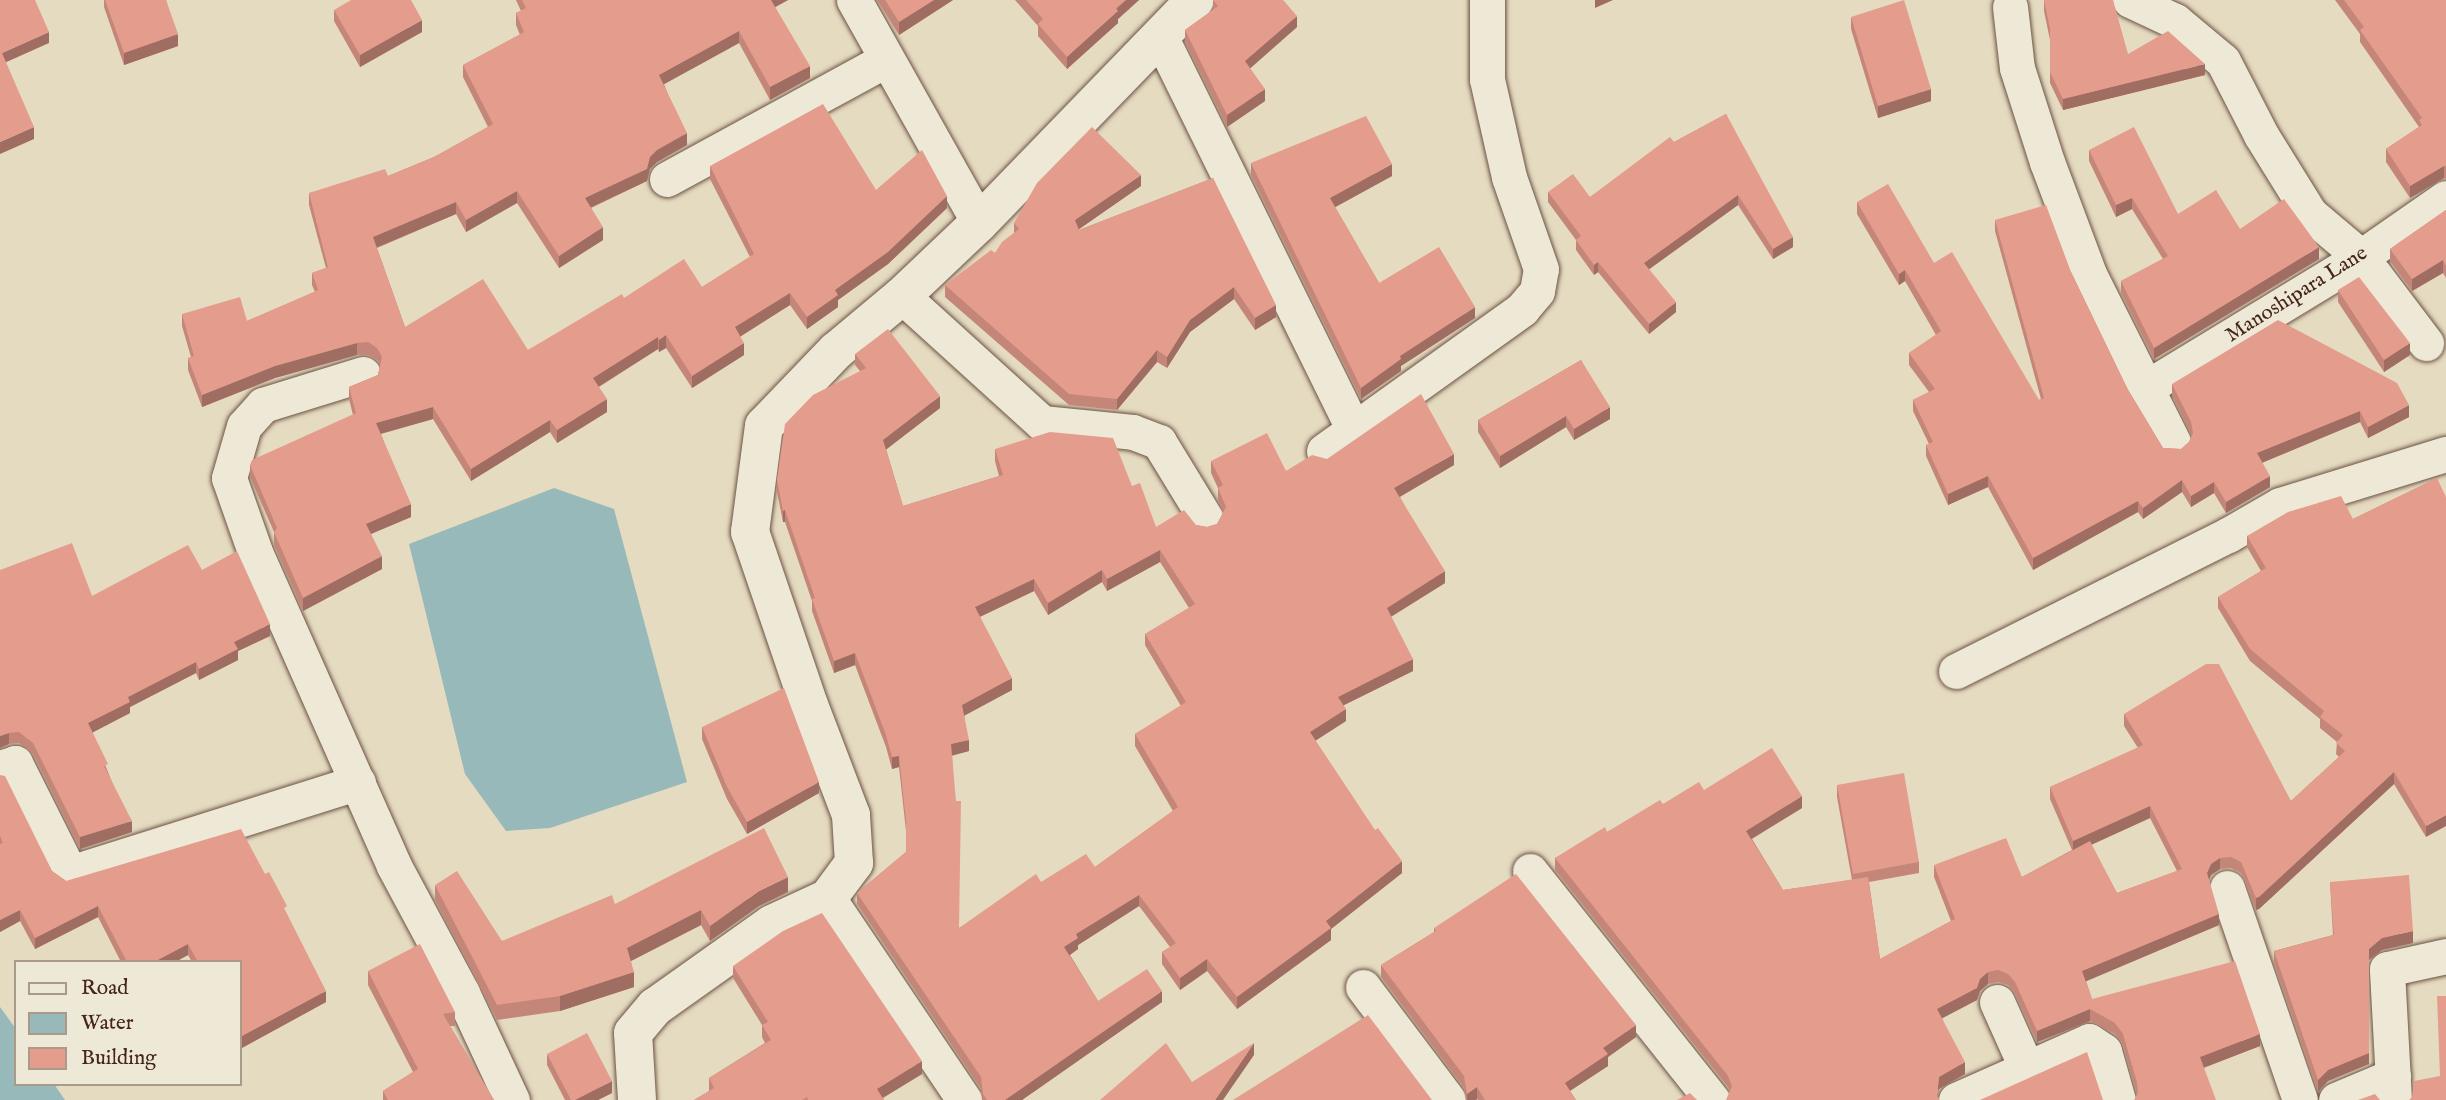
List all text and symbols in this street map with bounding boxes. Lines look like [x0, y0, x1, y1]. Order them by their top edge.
street label: Manoshipara Lane [2222, 241, 2372, 349]
legend [14, 960, 242, 1086]
text: Road [81, 975, 128, 1002]
text: Water [81, 1010, 133, 1037]
text: Building [81, 1045, 156, 1072]

